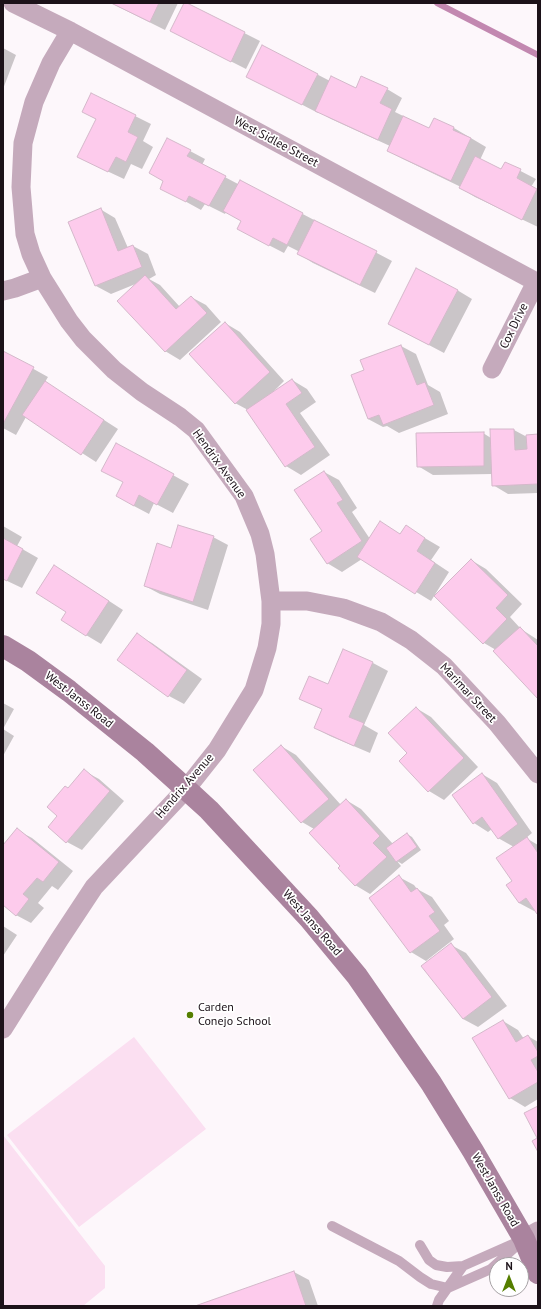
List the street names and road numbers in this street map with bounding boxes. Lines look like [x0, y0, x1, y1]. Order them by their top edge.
street label: West Sidlee Street [231, 114, 321, 170]
street label: Cox Drive [497, 301, 531, 351]
street label: Hendrix Avenue [189, 427, 249, 501]
street label: Marimar Street [437, 660, 499, 726]
street label: West Janss Road [42, 669, 116, 731]
street label: Hendrix Avenue [153, 751, 217, 821]
street label: West Janss Road [279, 887, 345, 959]
street label: West Janss Road [468, 1151, 522, 1229]

